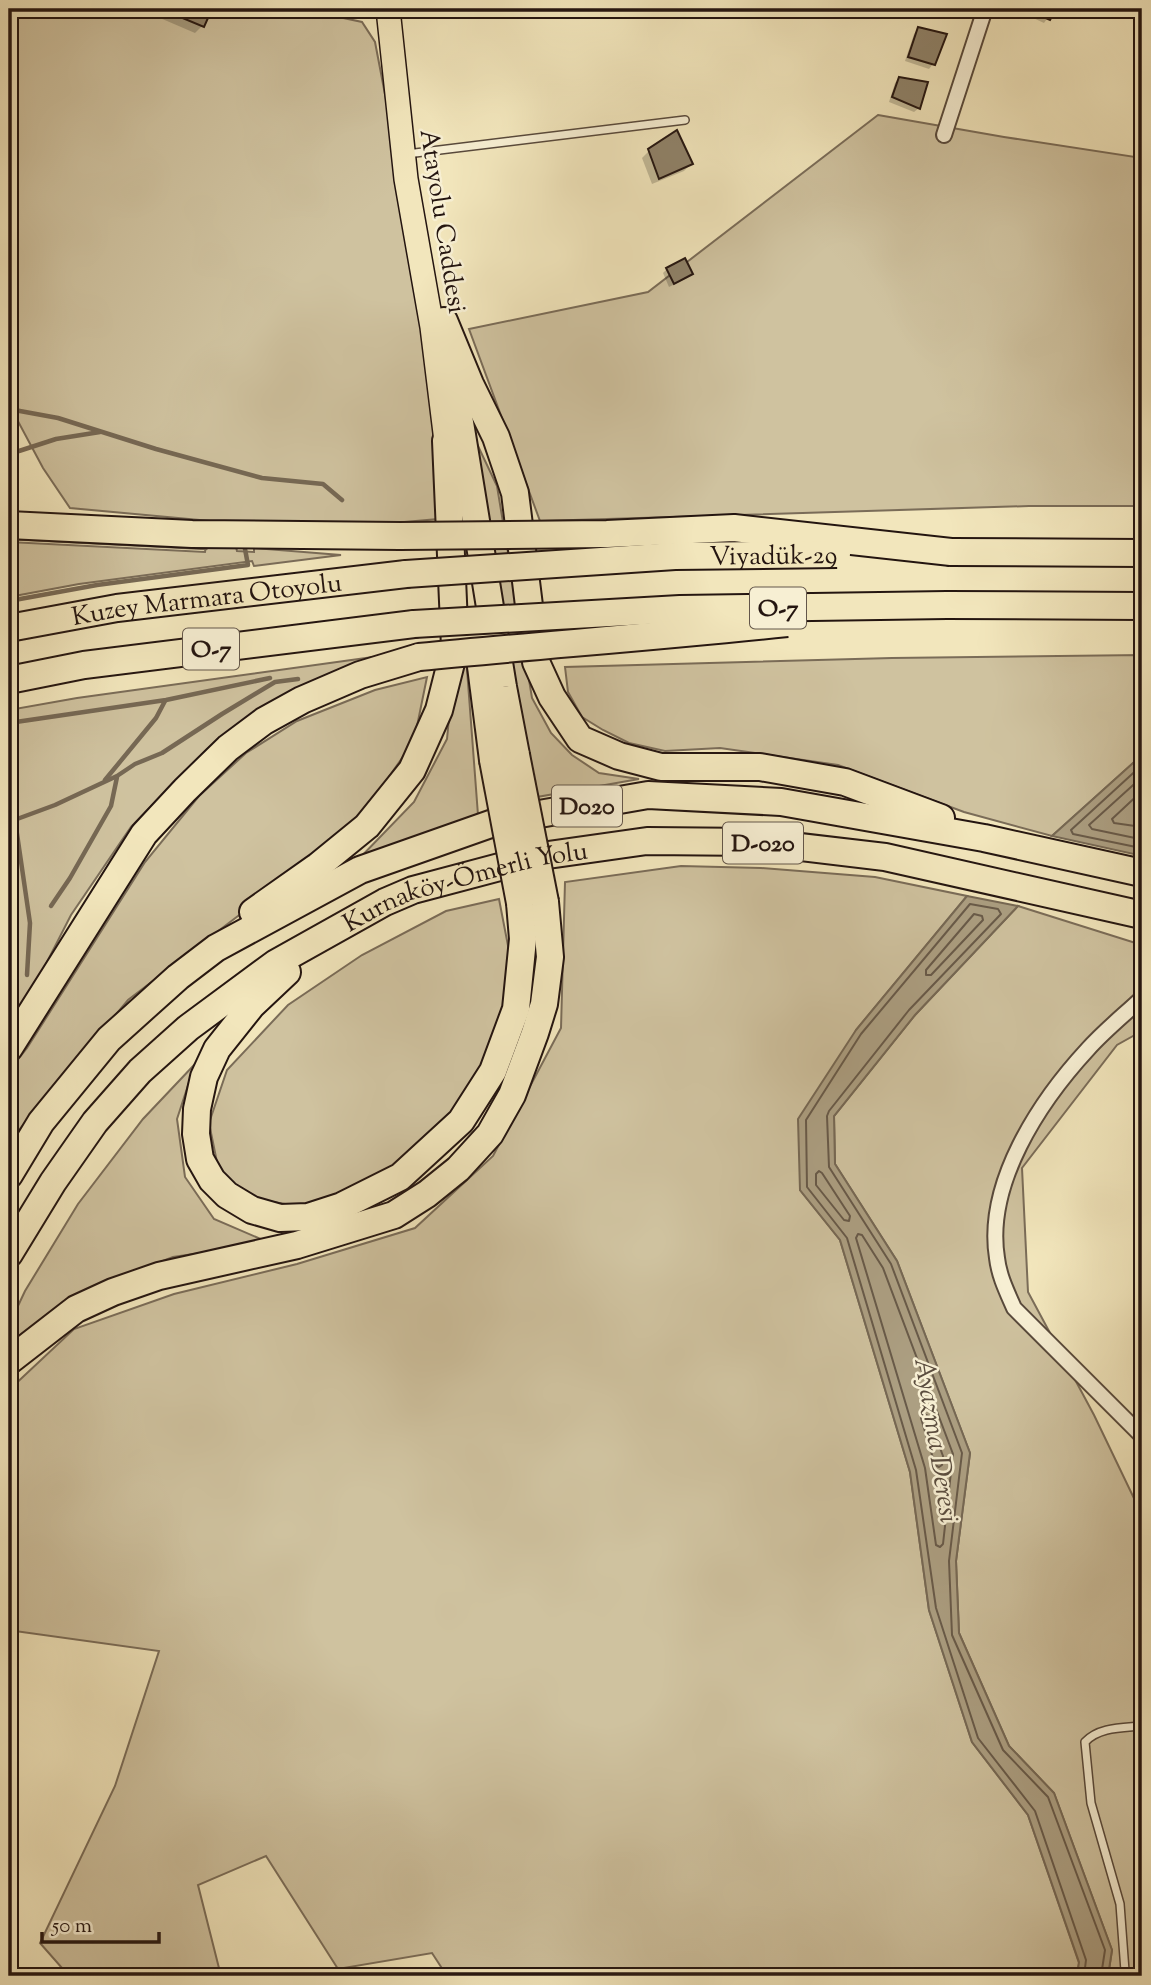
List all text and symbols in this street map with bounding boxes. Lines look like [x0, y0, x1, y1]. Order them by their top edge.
street label: Atayolu Caddesi [409, 127, 474, 316]
street label: Viyadük-29 [709, 538, 838, 577]
street label: Kuzey Marmara Otoyolu [69, 566, 344, 637]
road number: O-7 [750, 588, 806, 628]
road number: O-7 [183, 628, 239, 670]
road number: D020 [552, 786, 622, 826]
road number: D-020 [723, 822, 803, 864]
street label: Kurnaköy-Ömerli Yolu [337, 834, 590, 943]
water label: Ayazma Deresi [902, 1355, 968, 1526]
scale bar [42, 1901, 159, 1945]
text: 50 m [51, 1912, 92, 1942]

